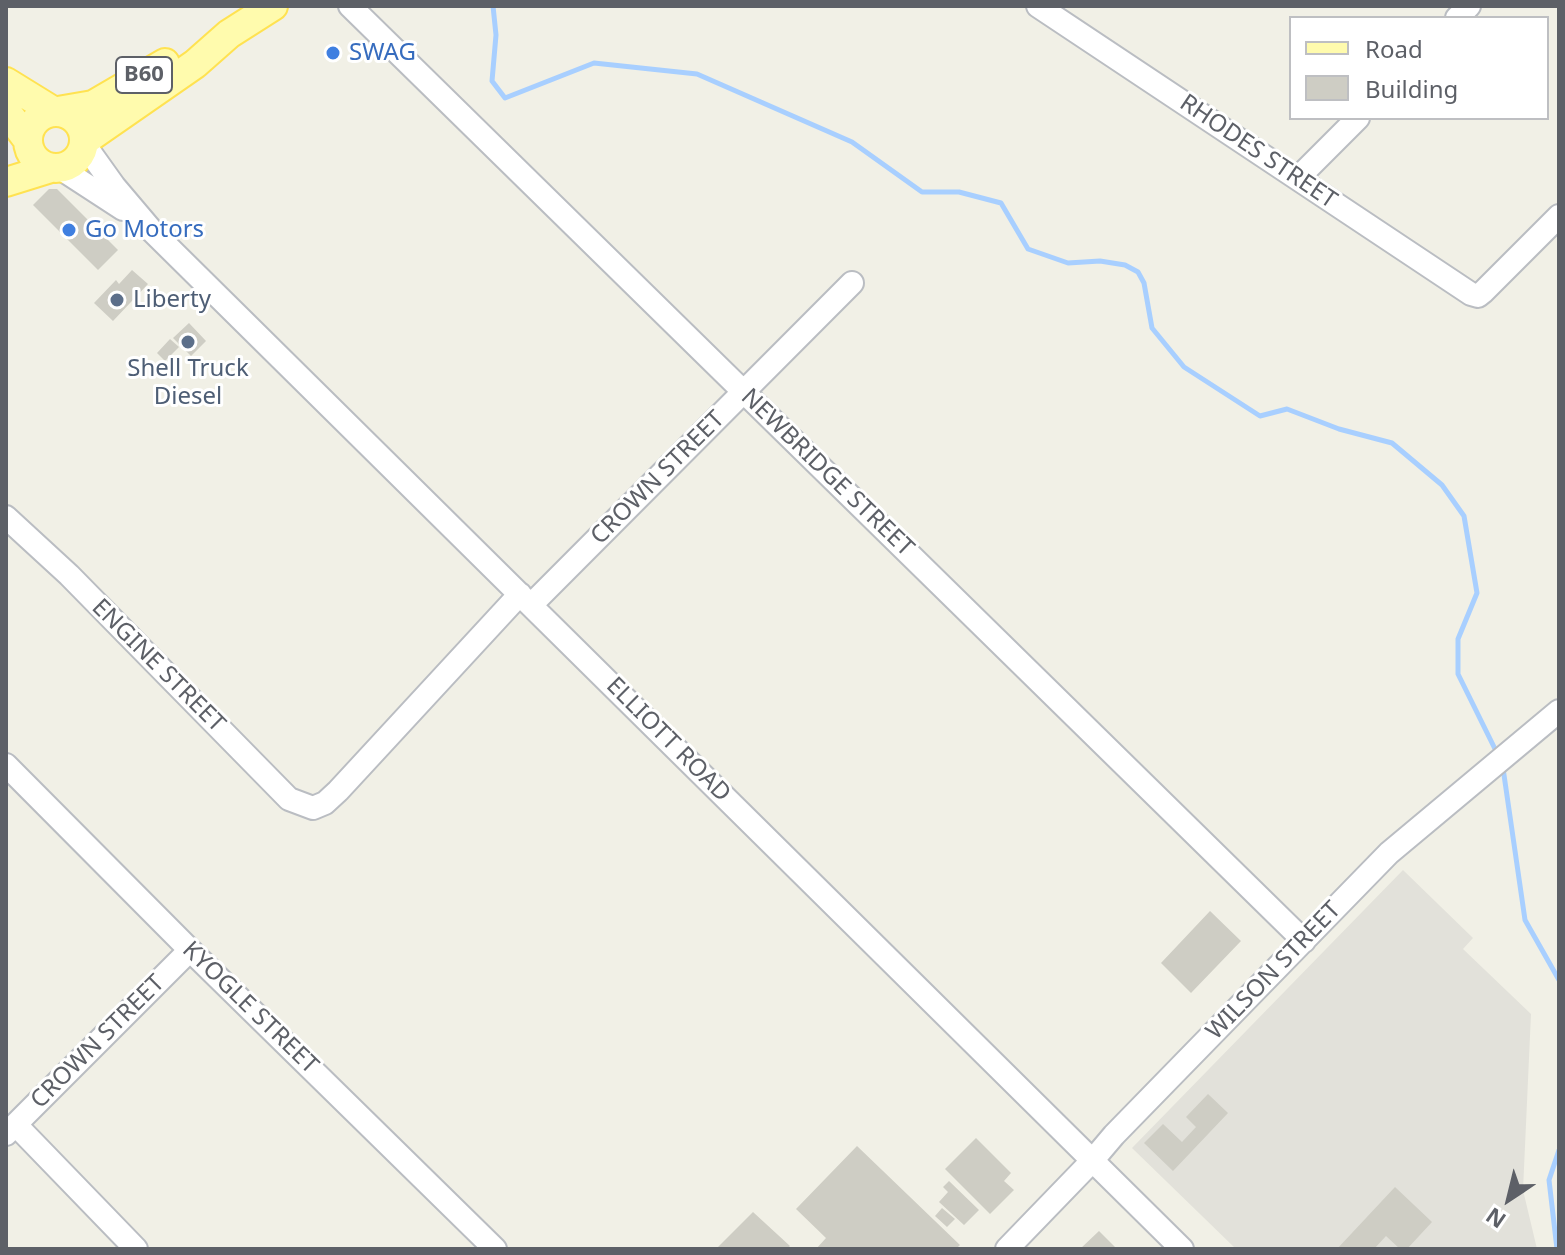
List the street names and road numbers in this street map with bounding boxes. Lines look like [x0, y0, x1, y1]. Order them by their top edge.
road number: B60 [116, 57, 172, 93]
street label: RHODES STREET [1174, 89, 1342, 215]
street label: NEWBRIDGE STREET [735, 383, 919, 563]
street label: CROWN STREET [585, 405, 731, 551]
street label: ENGINE STREET [85, 593, 231, 739]
street label: ELLIOTT ROAD [600, 672, 736, 808]
street label: WILSON STREET [1201, 896, 1347, 1046]
street label: KYOGLE STREET [176, 936, 324, 1080]
street label: CROWN STREET [25, 969, 171, 1115]

